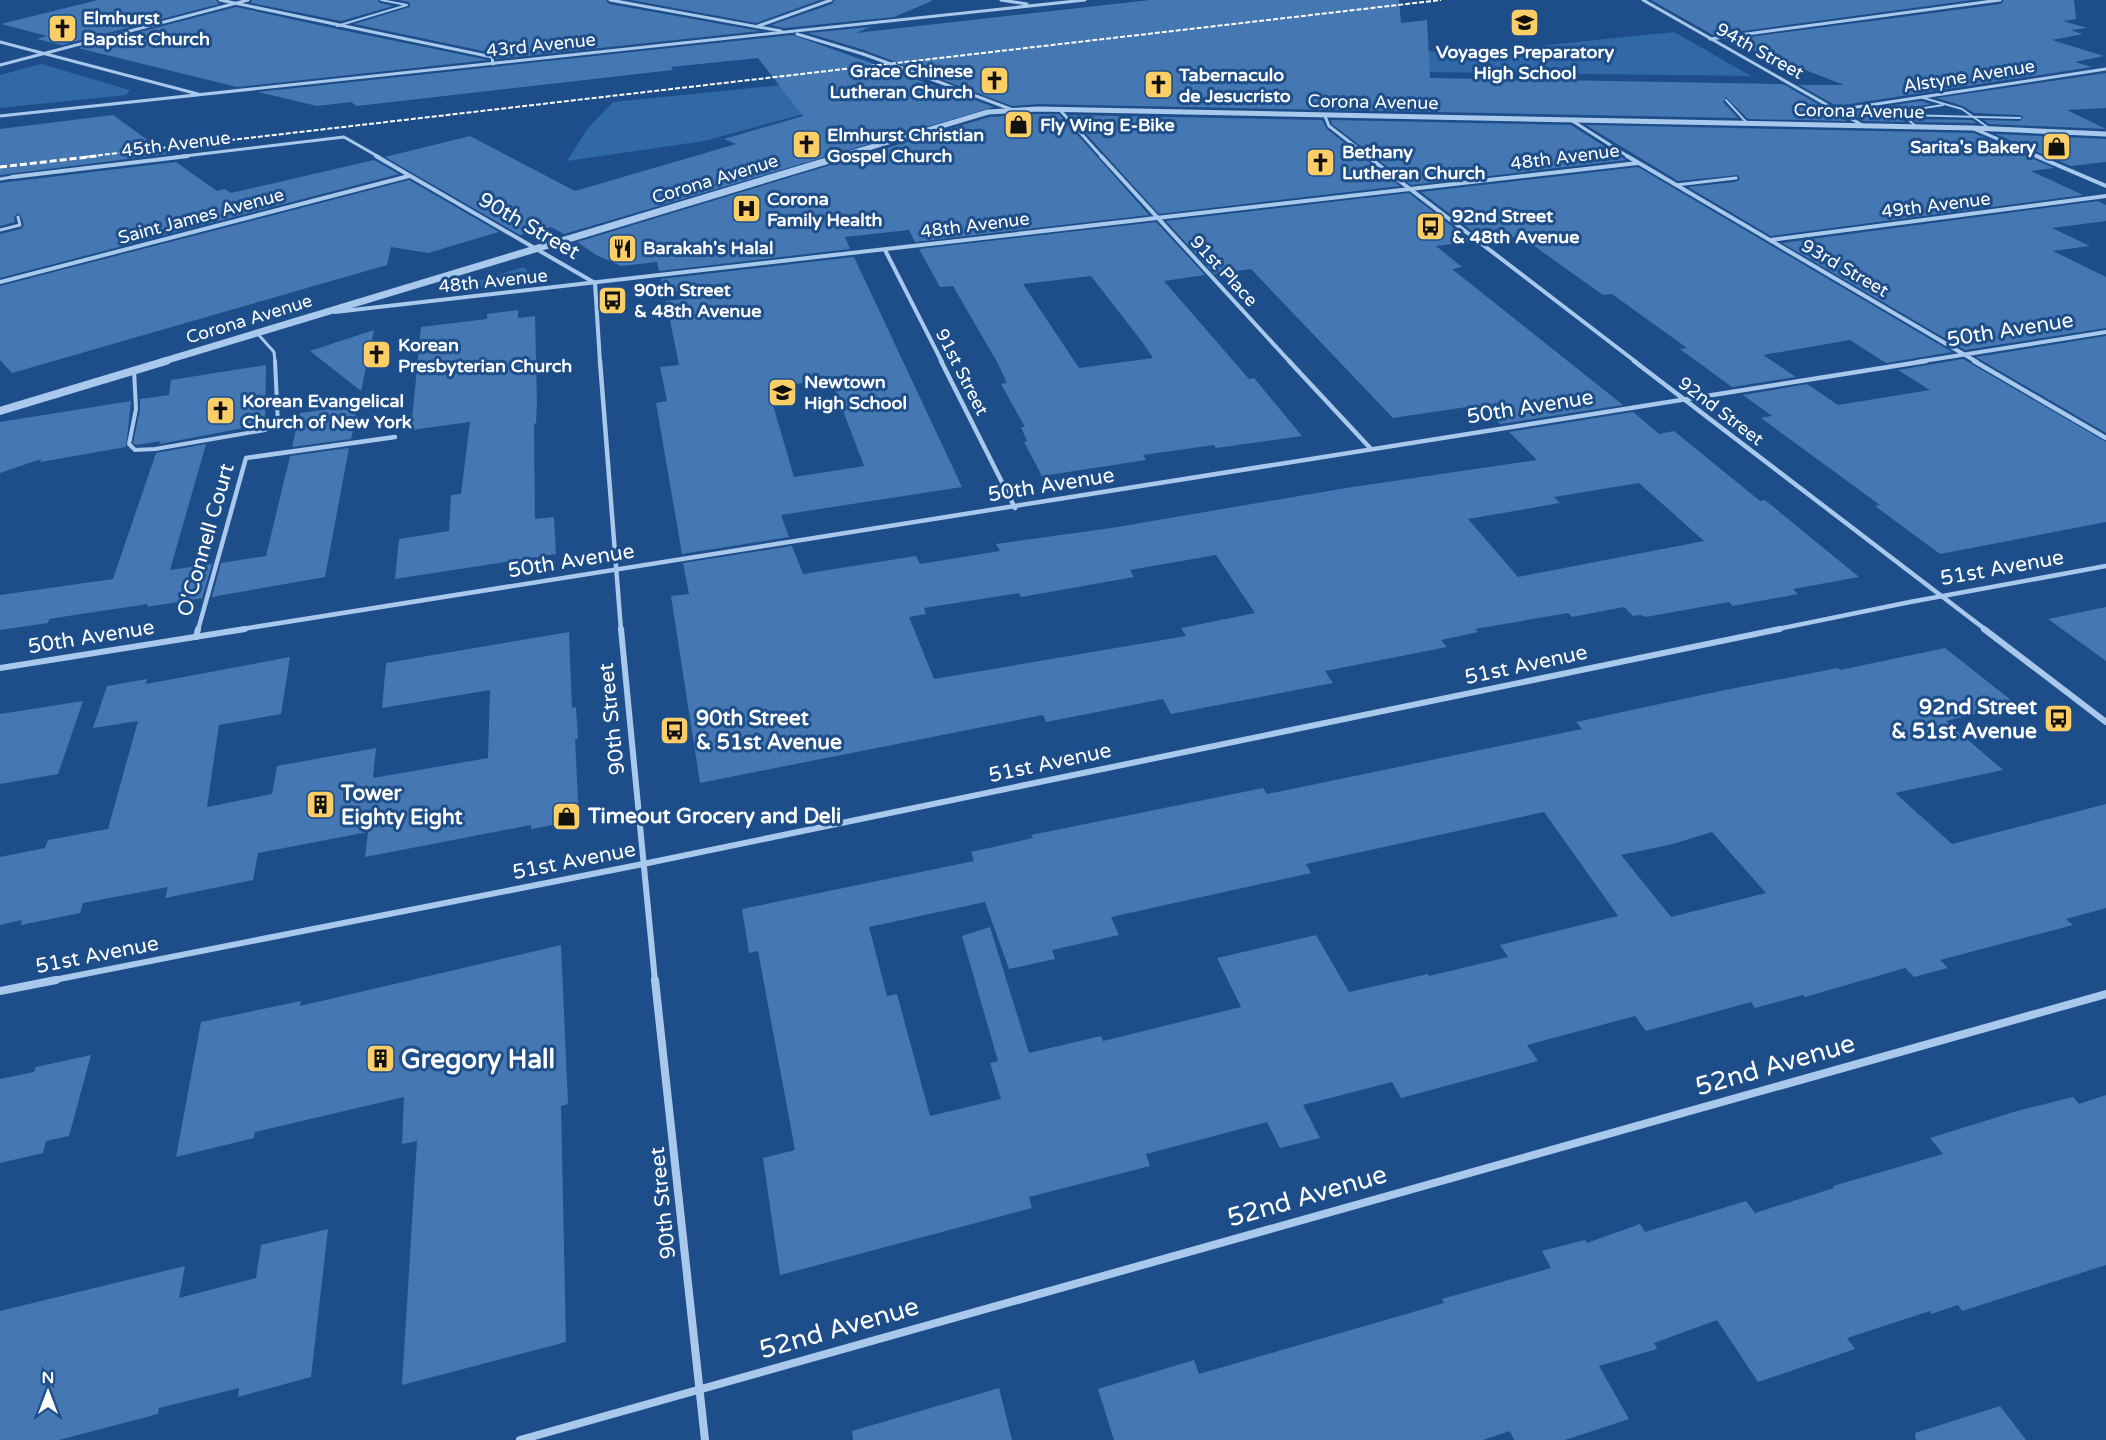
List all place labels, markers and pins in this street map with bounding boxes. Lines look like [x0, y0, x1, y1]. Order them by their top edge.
place label: Elmhurst Baptist Church [83, 7, 210, 50]
school or university icon: Voyages Preparatory High School [1509, 7, 1541, 39]
church icon: Elmhurst Baptist Church [46, 12, 78, 44]
place label: Voyages Preparatory High School [1436, 41, 1614, 84]
place label: Grace Chinese Lutheran Church [829, 60, 973, 103]
place label: Tabernaculo de Jesucristo [1178, 64, 1291, 107]
church icon: Grace Chinese Lutheran Church [978, 65, 1010, 97]
church icon: Tabernaculo de Jesucristo [1142, 69, 1174, 101]
shop icon: Fly Wing E-Bike [1003, 109, 1035, 141]
place label: Fly Wing E-Bike [1040, 114, 1175, 136]
place label: Elmhurst Christian Gospel Church [827, 124, 984, 167]
church icon: Elmhurst Christian Gospel Church [790, 129, 822, 161]
shop icon: Sarita's Bakery [2041, 131, 2073, 163]
place label: Sarita's Bakery [1910, 136, 2036, 158]
place label: Bethany Lutheran Church [1342, 141, 1486, 184]
church icon: Bethany Lutheran Church [1305, 146, 1337, 178]
place label: Corona Family Health [767, 188, 883, 231]
hospital icon: Corona Family Health [730, 193, 762, 225]
place label: 92nd Street & 48th Avenue [1452, 205, 1579, 248]
bus stop icon: 92nd Street & 48th Avenue [1415, 210, 1447, 242]
restaurant icon: Barakah's Halal [606, 232, 638, 264]
place label: Barakah's Halal [643, 237, 773, 259]
place label: 90th Street & 48th Avenue [634, 279, 761, 322]
bus stop icon: 90th Street & 48th Avenue [597, 284, 629, 316]
place label: Korean Presbyterian Church [398, 334, 572, 377]
church icon: Korean Presbyterian Church [361, 339, 393, 371]
place label: Newtown High School [804, 371, 907, 414]
school or university icon: Newtown High School [767, 376, 799, 408]
place label: Korean Evangelical Church of New York [242, 390, 412, 433]
church icon: Korean Evangelical Church of New York [205, 395, 237, 427]
place label: 92nd Street & 51st Avenue [1891, 695, 2037, 744]
bus stop icon: 92nd Street & 51st Avenue [2042, 703, 2074, 735]
place label: 90th Street & 51st Avenue [696, 706, 842, 755]
bus stop icon: 90th Street & 51st Avenue [659, 714, 691, 746]
place label: Tower Eighty Eight [340, 781, 463, 830]
building icon: Tower Eighty Eight [304, 789, 336, 821]
shop icon: Timeout Grocery and Deli [551, 800, 583, 832]
place label: Timeout Grocery and Deli [587, 804, 841, 829]
building icon: Gregory Hall [364, 1043, 396, 1075]
place label: Gregory Hall [401, 1044, 555, 1075]

